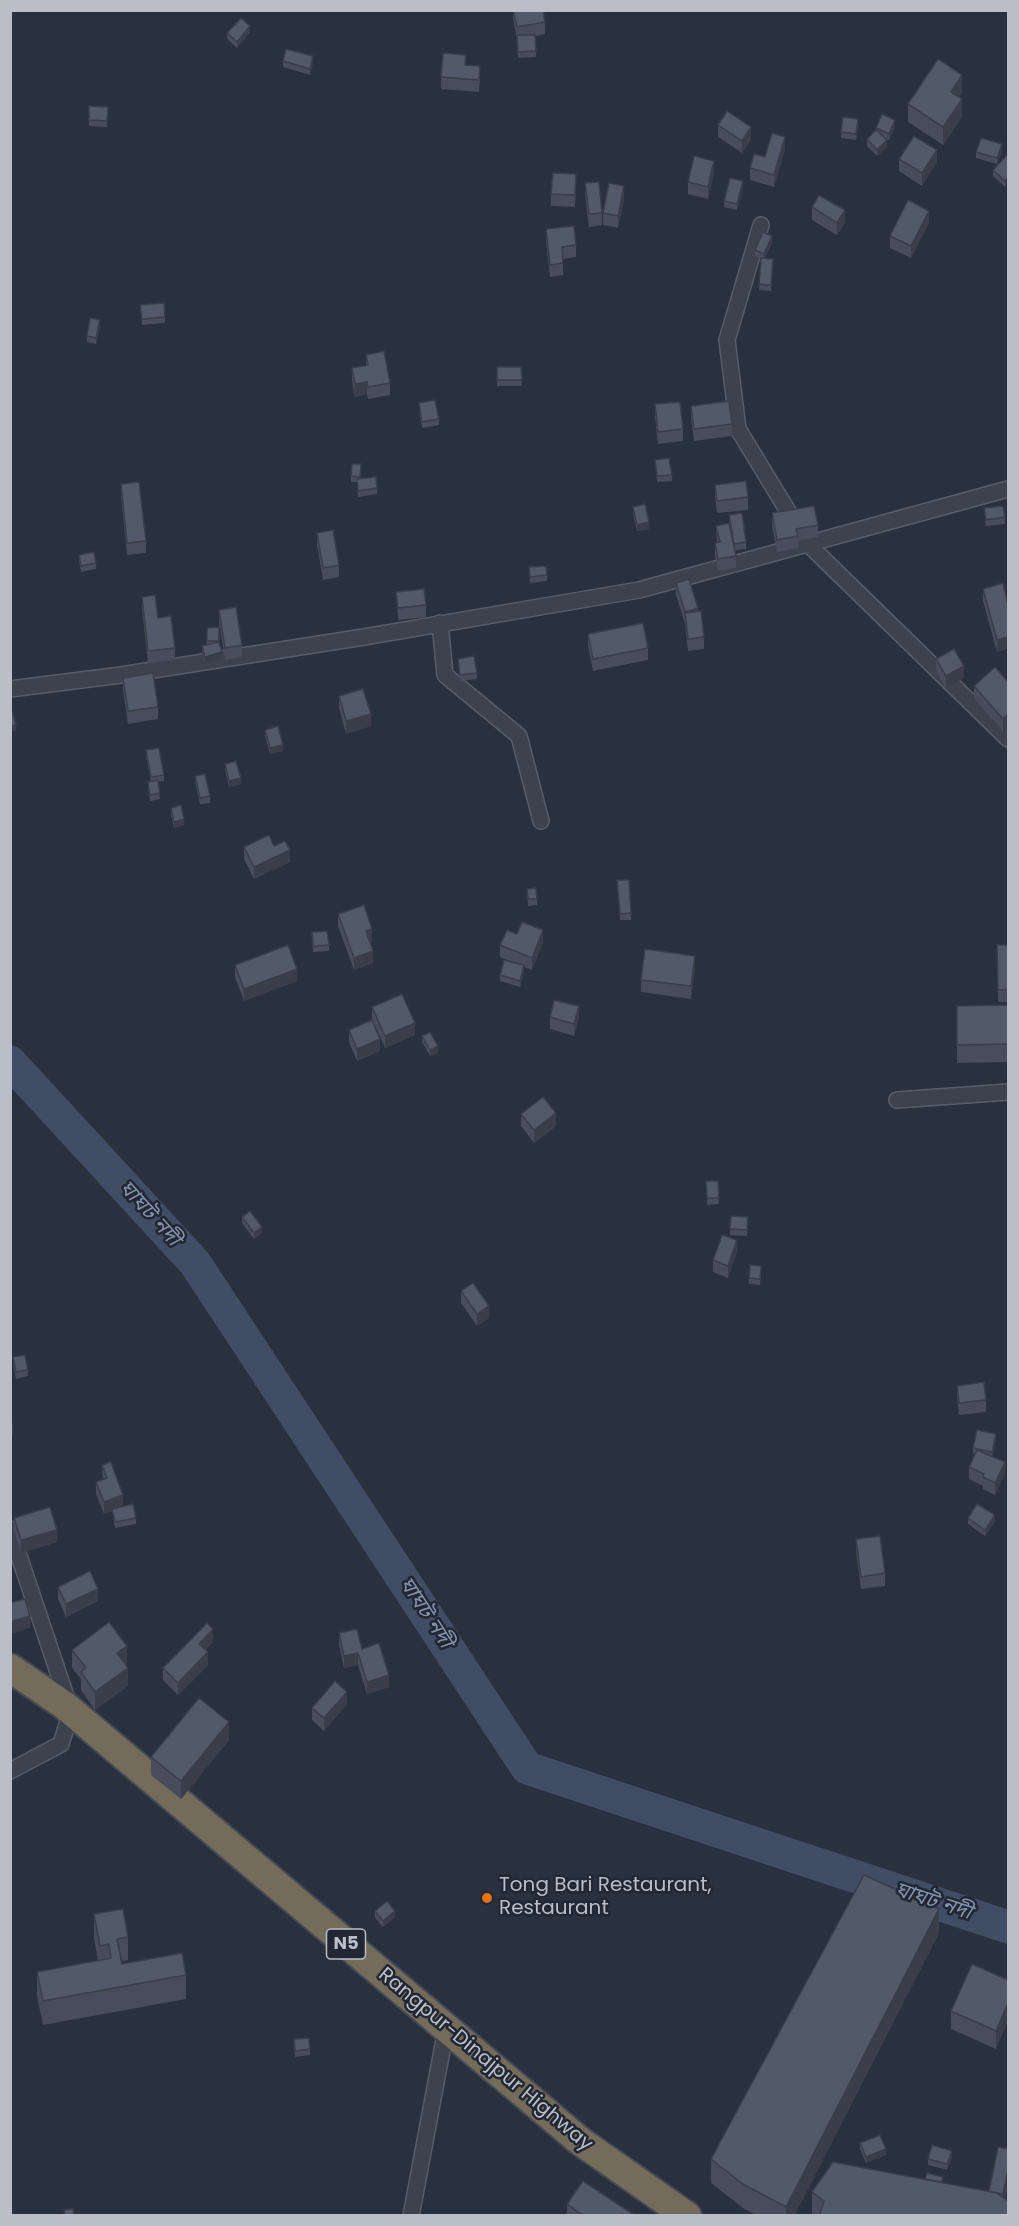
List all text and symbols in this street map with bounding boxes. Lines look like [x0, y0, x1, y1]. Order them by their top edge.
water label: ঘাঘট নদী [113, 1176, 185, 1252]
water label: ঘাঘট নদী [393, 1573, 457, 1653]
place label: Tong Bari Restaurant, Restaurant [499, 1874, 711, 1921]
water label: ঘাঘট নদী [891, 1878, 975, 1926]
marker: Tong Bari Restaurant, Restaurant [480, 1891, 494, 1905]
road number: N5 [326, 1929, 366, 1959]
street label: Rangpur-Dinajpur Highway [373, 1963, 597, 2157]

